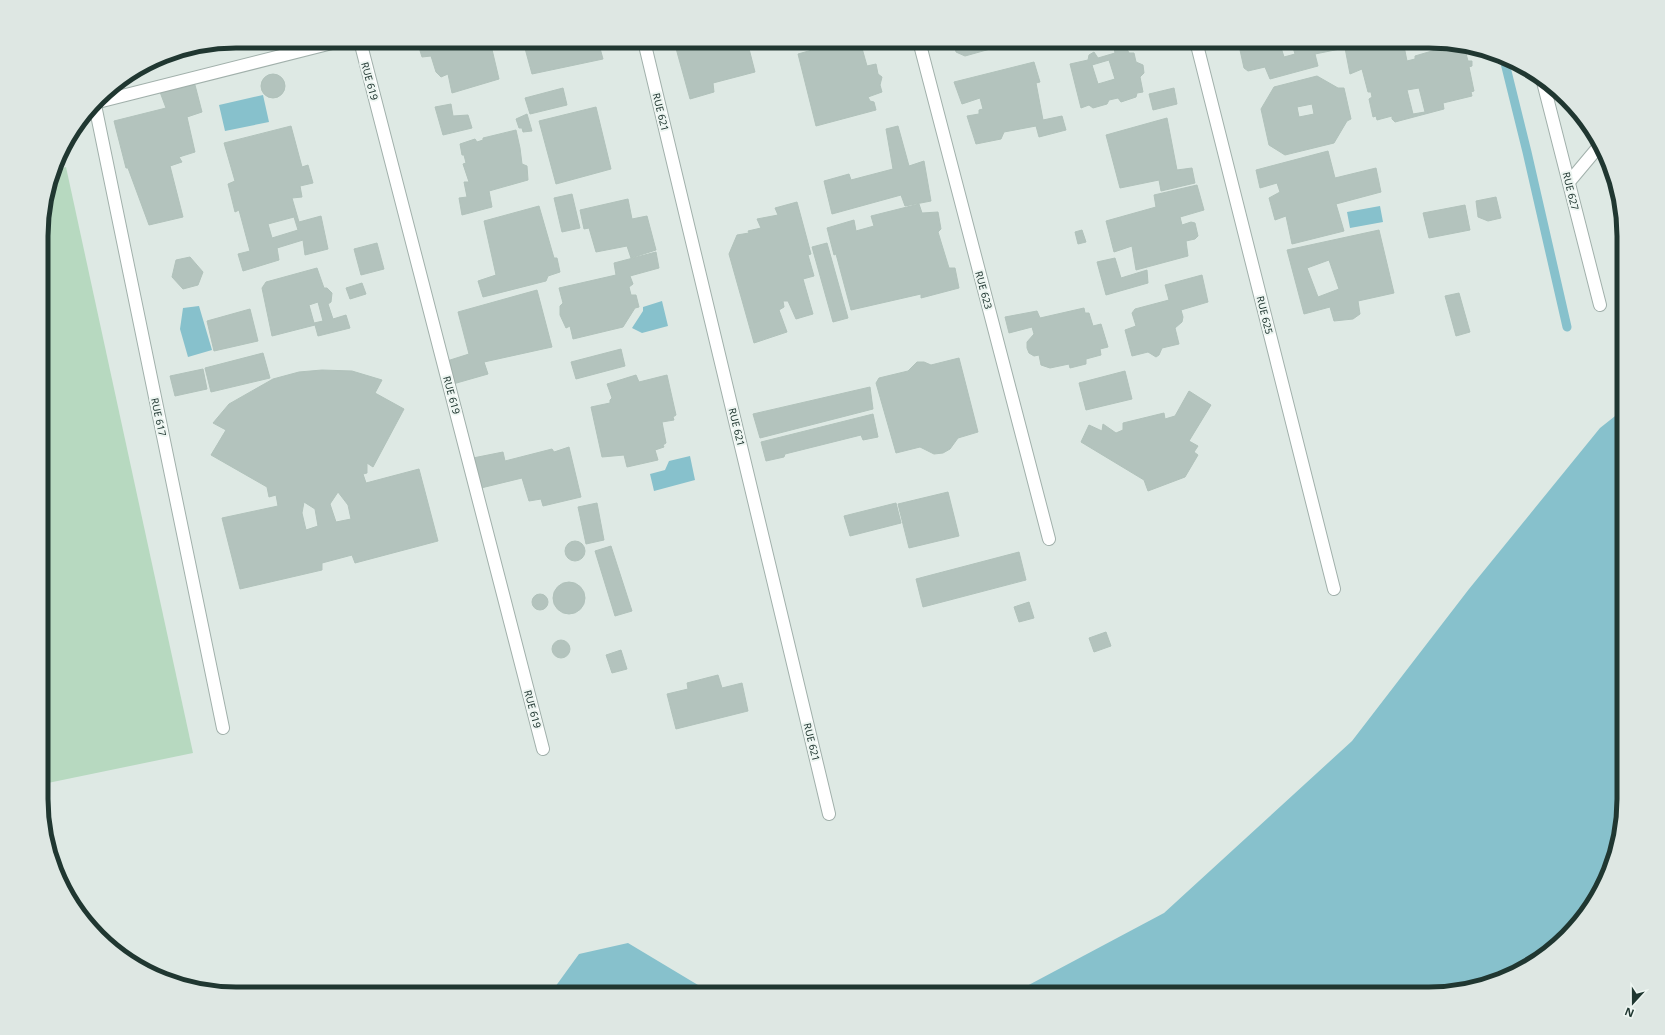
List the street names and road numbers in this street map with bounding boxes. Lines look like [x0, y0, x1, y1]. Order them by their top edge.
street label: RUE 619 [358, 60, 382, 102]
street label: RUE 621 [650, 91, 672, 133]
street label: RUE 627 [1560, 170, 1583, 212]
street label: RUE 623 [972, 269, 996, 311]
street label: RUE 625 [1254, 294, 1277, 336]
street label: RUE 619 [440, 374, 464, 416]
street label: RUE 617 [148, 397, 170, 438]
street label: RUE 621 [726, 406, 748, 448]
street label: RUE 619 [521, 688, 545, 730]
street label: RUE 621 [801, 721, 823, 763]

